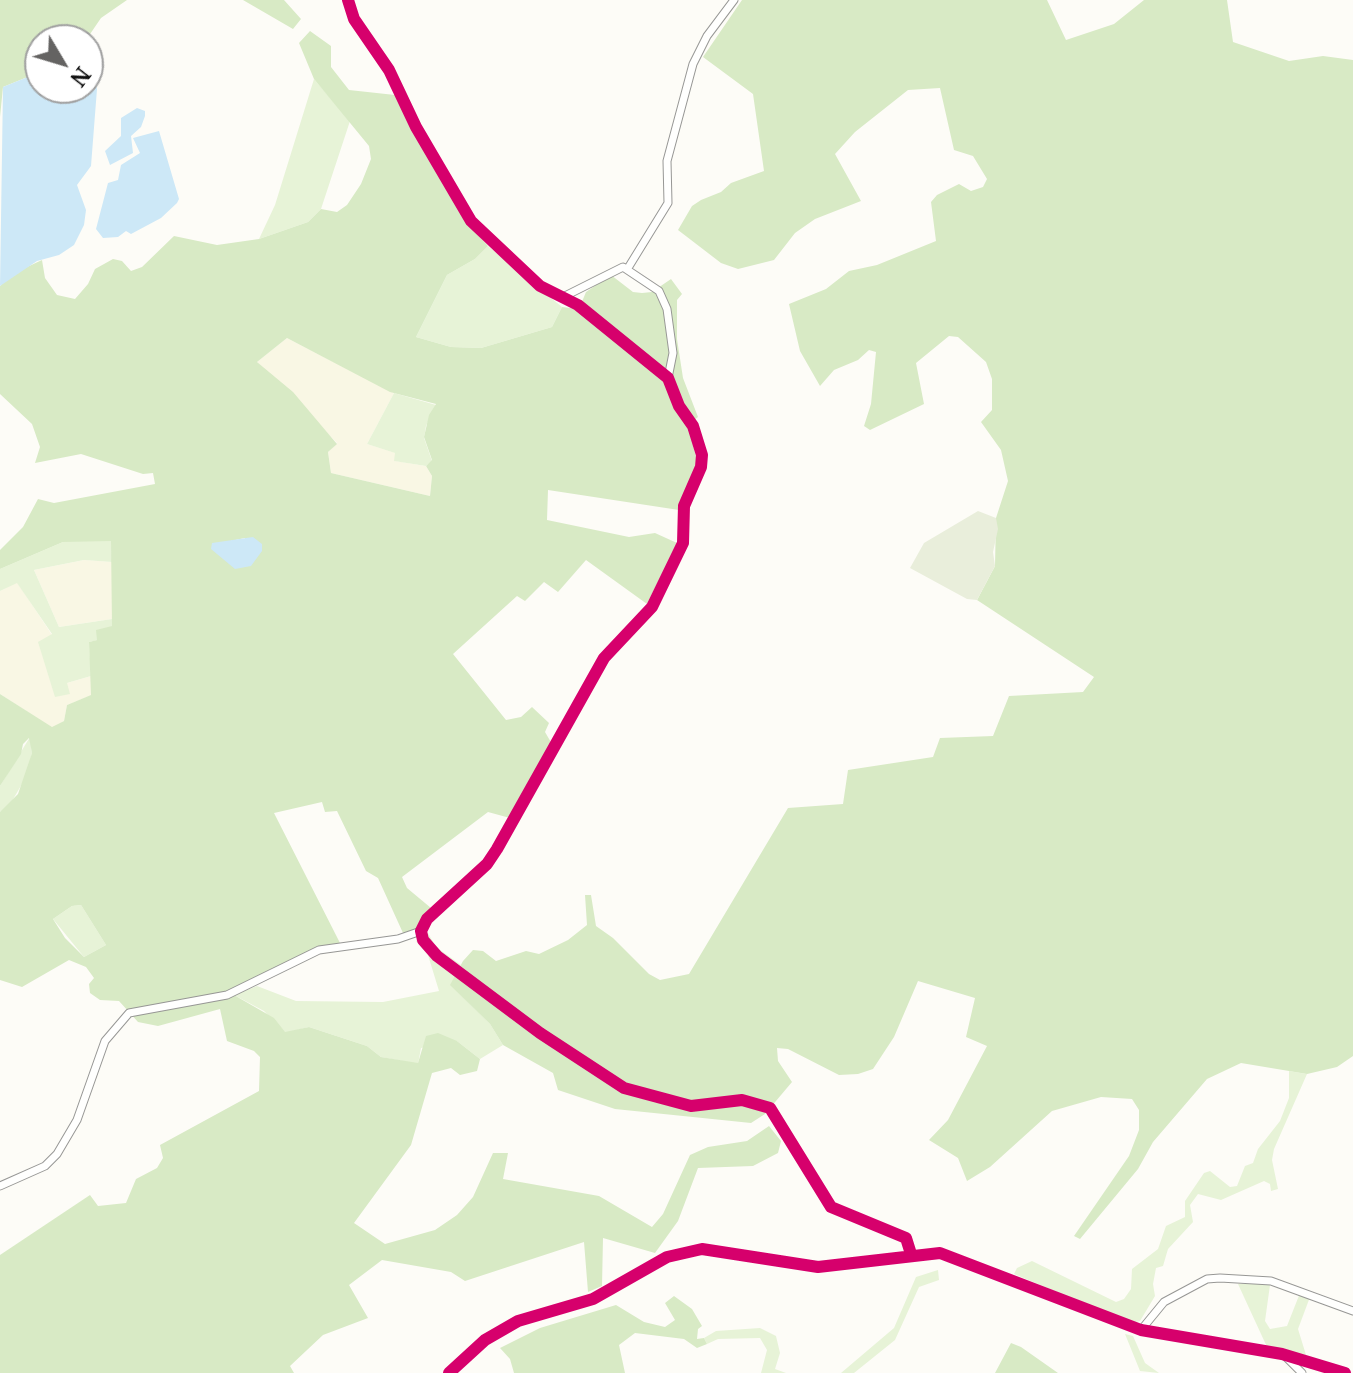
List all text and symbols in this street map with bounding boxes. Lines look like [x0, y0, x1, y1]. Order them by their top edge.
north arrow [24, 24, 104, 104]
text: N [64, 61, 98, 94]

